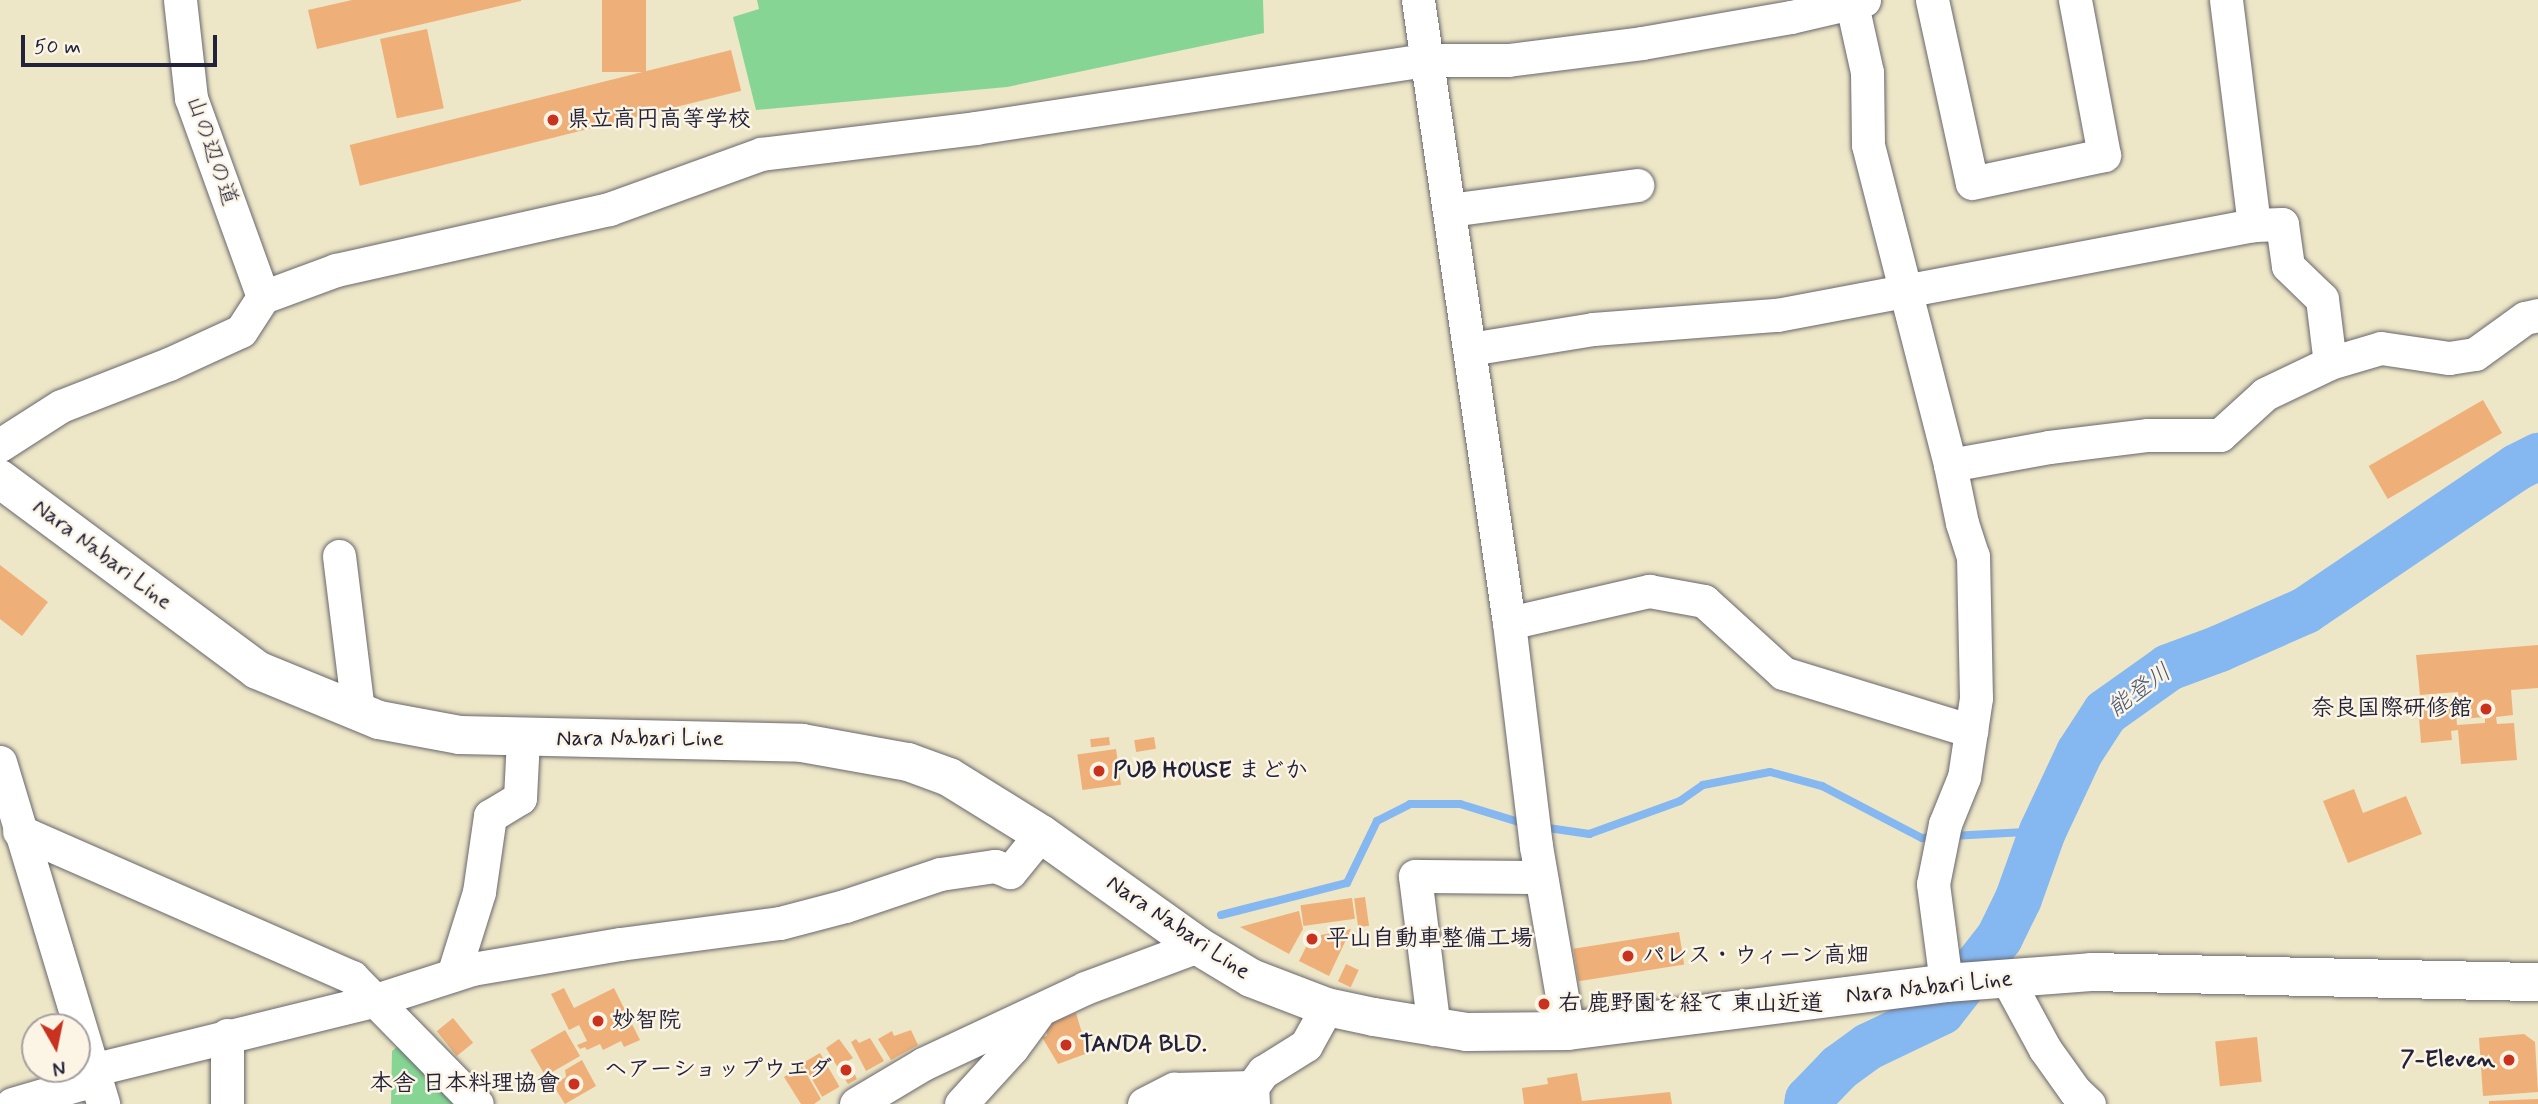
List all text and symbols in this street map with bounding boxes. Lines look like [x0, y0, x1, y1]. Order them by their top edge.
scale bar [24, 21, 220, 65]
text: 50 m [34, 33, 81, 61]
street label: 山の辺の道 [179, 92, 243, 210]
place label: 県立高円高等学校 [567, 106, 751, 134]
marker: 県立高円高等学校 [545, 112, 561, 128]
street label: Nara Nabari Line [26, 493, 178, 617]
water label: 能登川 [2102, 658, 2178, 724]
place label: 奈良国際研修館 [2311, 695, 2472, 723]
marker: 奈良国際研修館 [2478, 701, 2494, 717]
street label: Nara Nabari Line [555, 725, 725, 753]
place label: PUB HOUSE まどか [1113, 757, 1306, 785]
marker: PUB HOUSE まどか [1091, 763, 1107, 779]
street label: Nara Nabari Line [1100, 869, 1256, 987]
place label: 平山自動車整備工場 [1326, 925, 1533, 953]
marker: 平山自動車整備工場 [1304, 931, 1320, 947]
place label: パレス・ウィーン高畑 [1642, 942, 1872, 970]
marker: パレス・ウィーン高畑 [1620, 948, 1636, 964]
street label: Nara Nabari Line [1843, 965, 2015, 1011]
place label: 右 鹿野園を経て 東山近道 [1558, 990, 1823, 1018]
marker: 右 鹿野園を経て 東山近道 [1536, 996, 1552, 1012]
place label: 妙智院 [612, 1007, 681, 1035]
north arrow [21, 1013, 91, 1083]
marker: 妙智院 [590, 1013, 606, 1029]
place label: TANDA BLD. [1080, 1031, 1207, 1059]
marker: TANDA BLD. [1058, 1037, 1074, 1053]
place label: 7-Eleven [2400, 1046, 2495, 1074]
marker: 7-Eleven [2501, 1052, 2517, 1068]
text: N [51, 1054, 67, 1081]
place label: ヘアーショップウエダ [603, 1056, 832, 1084]
marker: ヘアーショップウエダ [838, 1062, 854, 1078]
place label: 本舎 日本料理協會 [370, 1070, 560, 1098]
marker: 本舎 日本料理協會 [566, 1076, 582, 1092]

